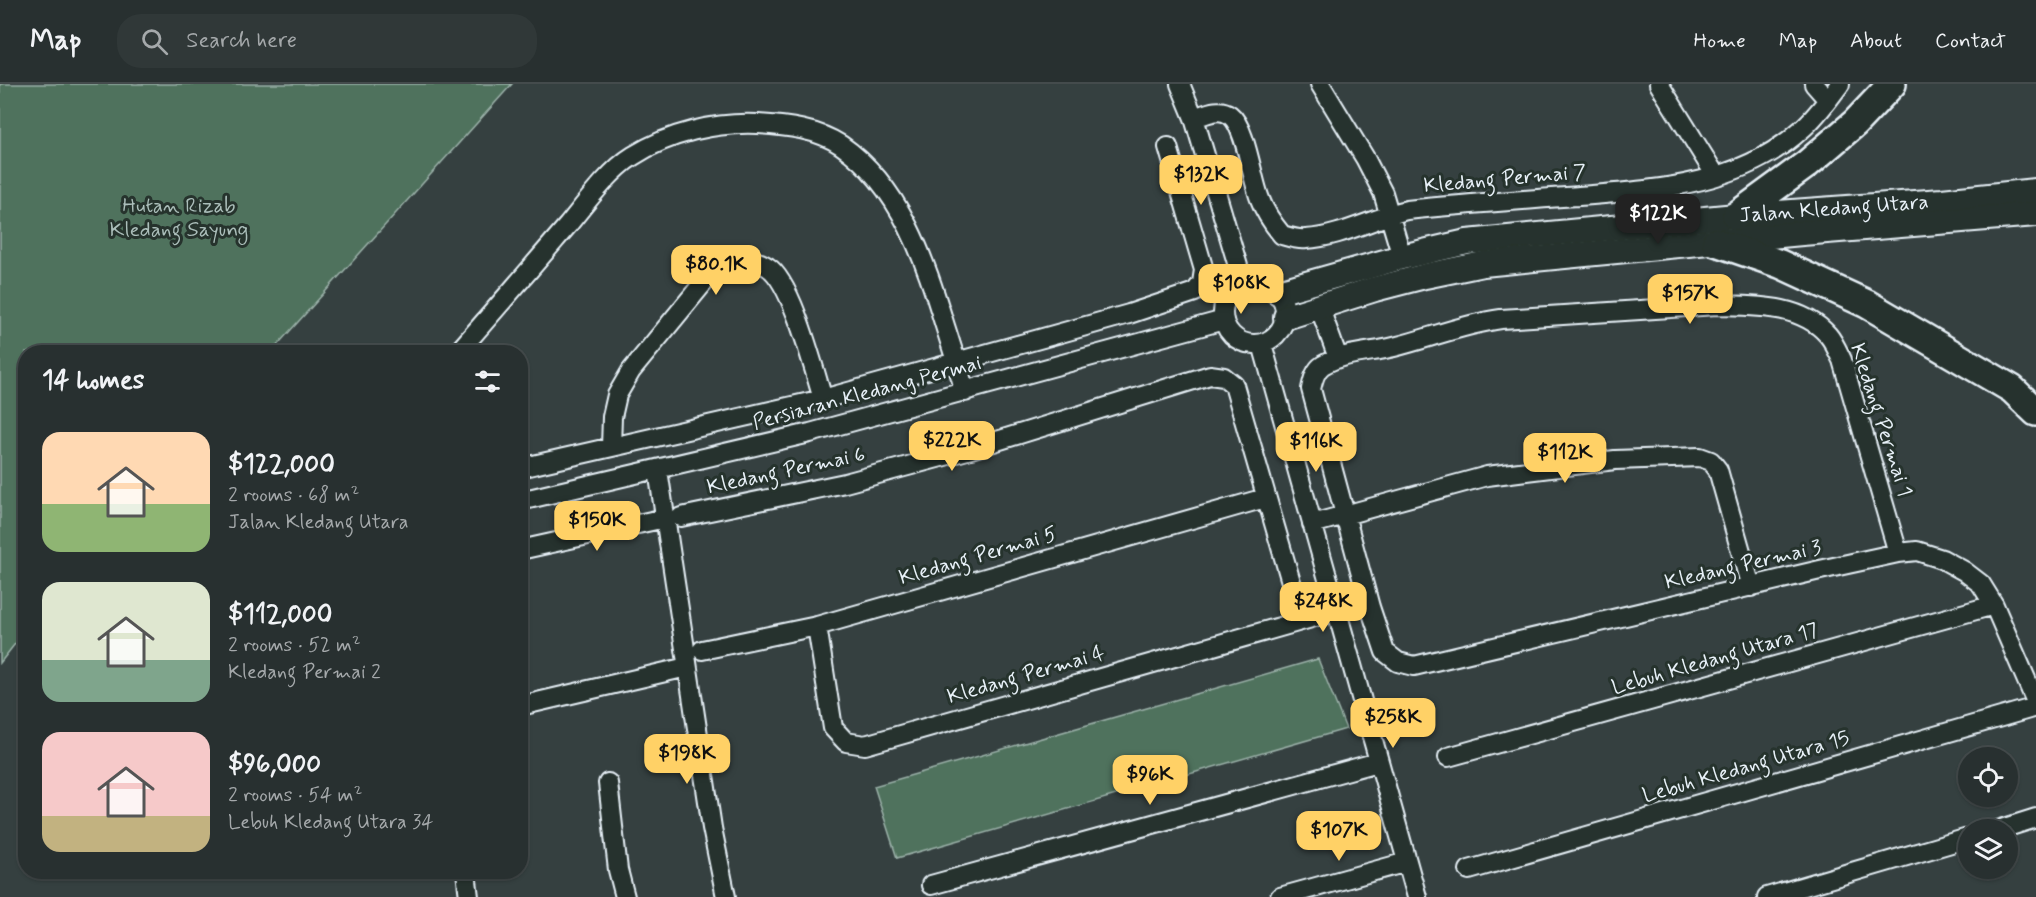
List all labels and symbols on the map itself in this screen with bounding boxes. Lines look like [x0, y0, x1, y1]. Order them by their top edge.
pin: $132K [1159, 155, 1243, 206]
street label: Kledang Permai 7 [1423, 158, 1588, 202]
street label: Jalan Kledang Utara [1738, 188, 1930, 230]
park label: Hutan Rizab Kledang Sayung [110, 192, 248, 246]
pin: $122K [1616, 194, 1700, 245]
pin: $80.1K [667, 245, 765, 296]
pin: $108K [1199, 264, 1283, 315]
pin: $157K [1648, 274, 1732, 325]
street label: Kledang Permai 1 [1841, 340, 1919, 501]
street label: Persiaran Kledang Permai [750, 349, 985, 437]
pin: $222K [910, 421, 994, 472]
pin: $116K [1274, 422, 1358, 473]
pin: $112K [1523, 433, 1607, 484]
street label: Kledang Permai 6 [704, 441, 868, 503]
pin: $150K [555, 501, 639, 552]
street label: Kledang Permai 5 [896, 520, 1061, 594]
street label: Kledang Permai 3 [1662, 533, 1825, 599]
pin: $248K [1281, 582, 1365, 633]
street label: Lebuh Kledang Utara 17 [1609, 616, 1822, 704]
street label: Kledang Permai 4 [944, 639, 1109, 713]
pin: $258K [1351, 698, 1435, 749]
street label: Lebuh Kledang Utara 15 [1639, 724, 1853, 812]
pin: $198K [645, 734, 729, 785]
pin: $96K [1114, 755, 1186, 806]
pin: $107K [1297, 811, 1381, 862]

